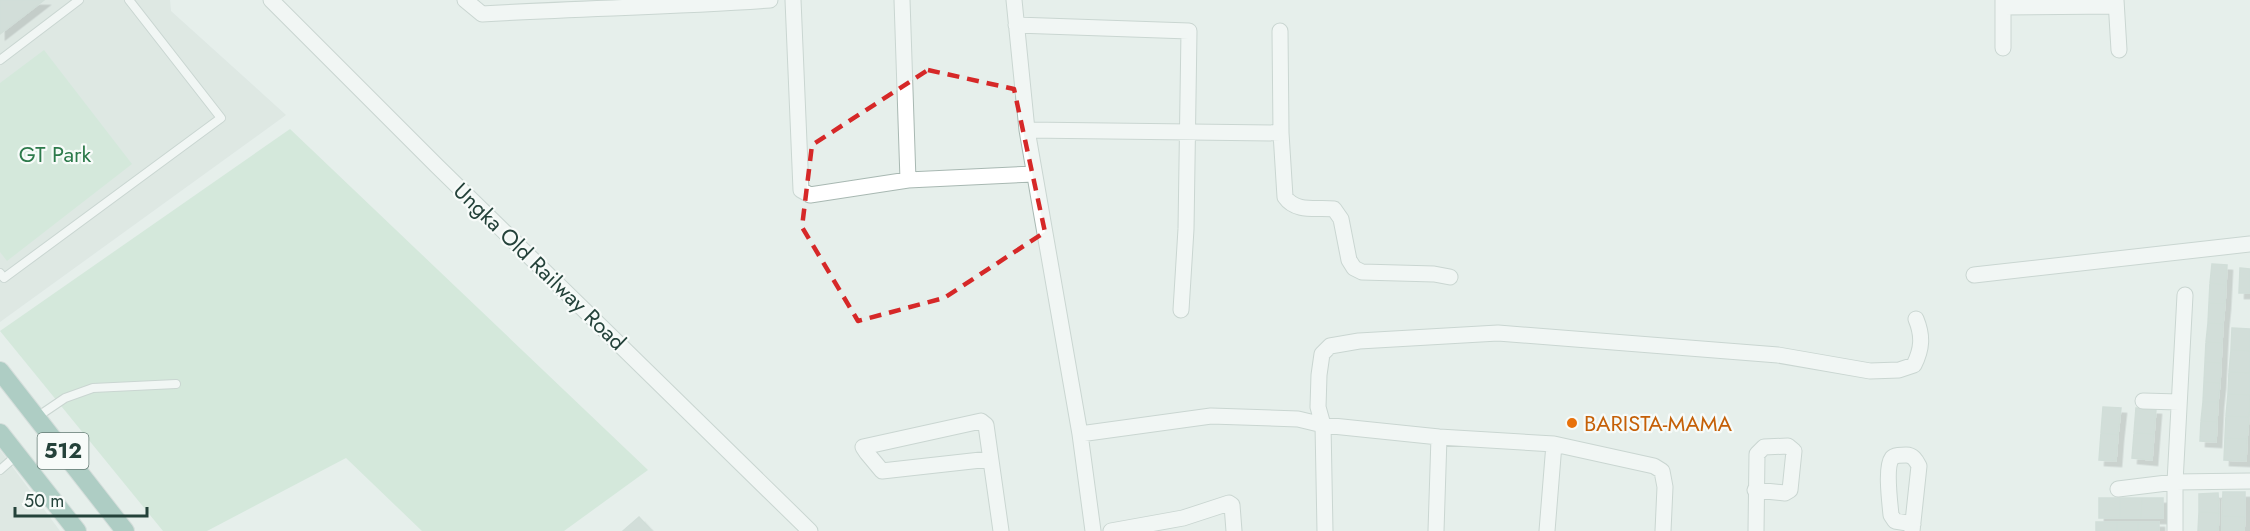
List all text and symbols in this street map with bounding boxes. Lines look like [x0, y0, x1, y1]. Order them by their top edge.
park label: GT Park [19, 138, 92, 170]
street label: Ungka Old Railway Road [446, 175, 634, 357]
place label: BARISTA-MAMA [1584, 407, 1733, 439]
marker: BARISTA-MAMA [1565, 416, 1579, 430]
road number: 512 [38, 433, 88, 469]
scale bar [15, 480, 147, 518]
text: 50 m [24, 488, 64, 514]

